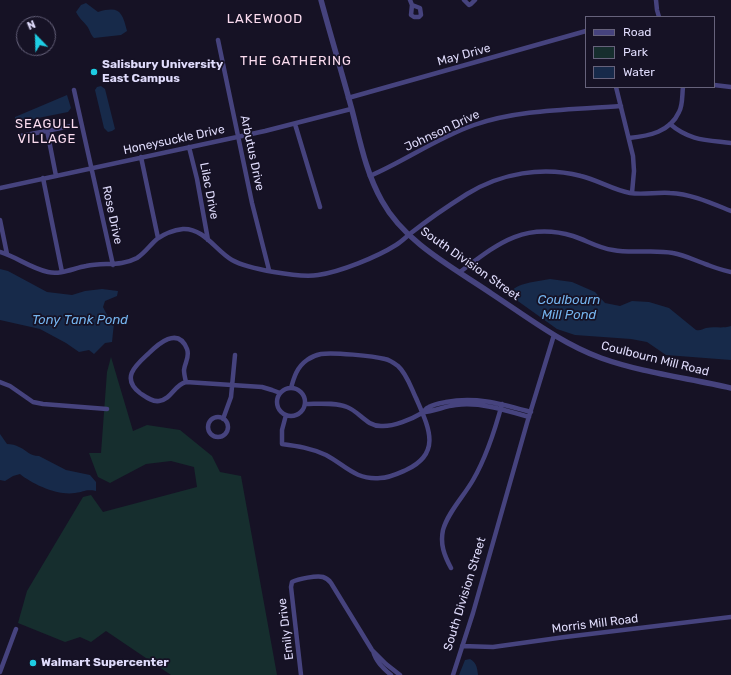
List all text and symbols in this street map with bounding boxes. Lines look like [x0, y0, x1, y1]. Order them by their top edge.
district label: LAKEWOOD [227, 11, 303, 27]
north arrow [16, 16, 56, 56]
legend [585, 16, 715, 88]
text: N [25, 18, 38, 33]
text: Road [623, 25, 651, 39]
street label: May Drive [436, 41, 492, 69]
text: Park [623, 45, 648, 59]
district label: THE GATHERING [240, 53, 352, 69]
place label: Salisbury University East Campus [102, 58, 223, 86]
text: Water [623, 65, 655, 79]
marker: Salisbury University East Campus [89, 67, 99, 77]
street label: Johnson Drive [402, 107, 482, 155]
street label: Arbutus Drive [237, 114, 267, 192]
district label: SEAGULL VILLAGE [15, 116, 79, 147]
street label: Honeysuckle Drive [122, 122, 226, 158]
street label: Lilac Drive [196, 161, 222, 221]
street label: Rose Drive [99, 184, 125, 246]
street label: South Division Street [418, 224, 522, 304]
water label: Coulbourn Mill Pond [538, 292, 600, 323]
water label: Tony Tank Pond [32, 312, 128, 328]
street label: Coulbourn Mill Road [600, 339, 710, 379]
street label: South Division Street [441, 535, 489, 653]
street label: Emily Drive [275, 597, 297, 661]
street label: Morris Mill Road [551, 612, 639, 636]
place label: Walmart Supercenter [41, 656, 169, 670]
marker: Walmart Supercenter [28, 658, 38, 668]

